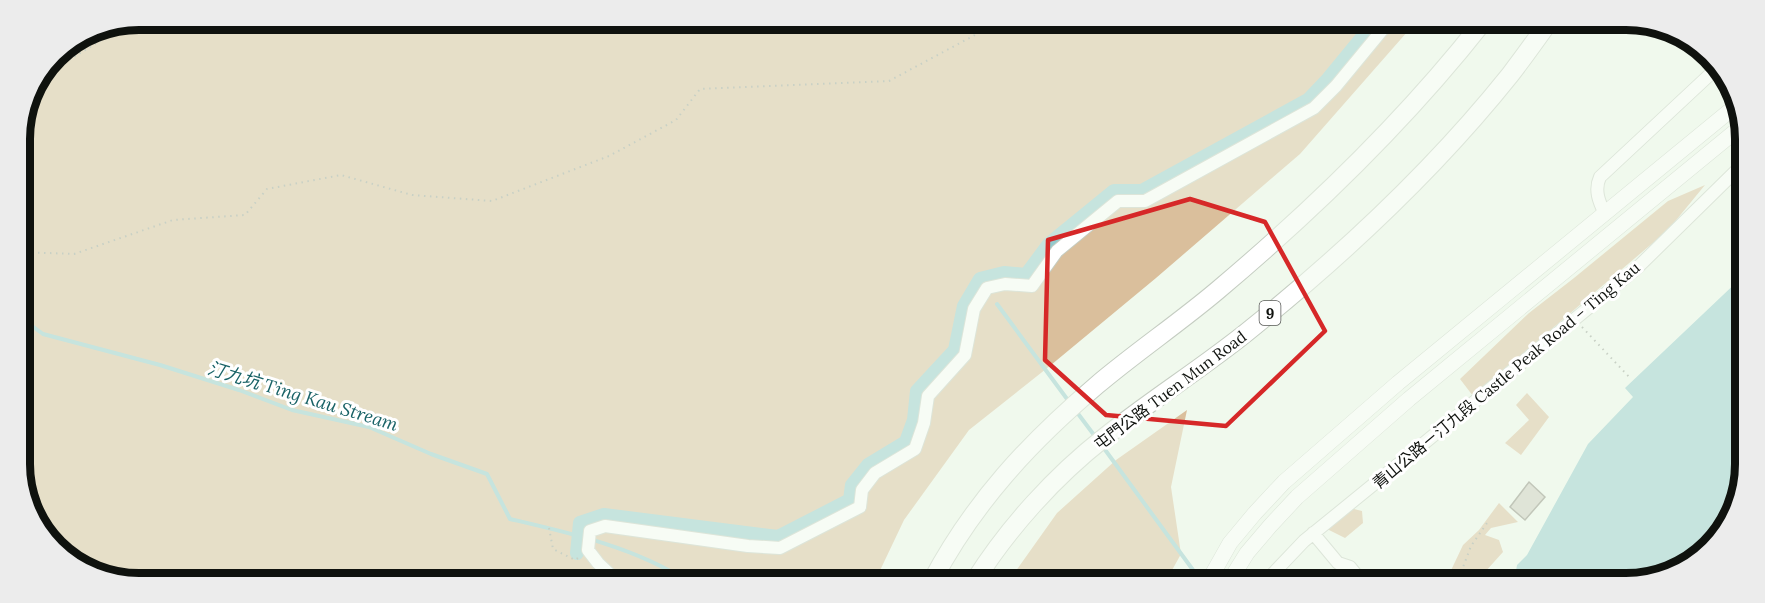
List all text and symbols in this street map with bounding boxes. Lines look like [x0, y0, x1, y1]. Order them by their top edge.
street label: 青山公路－汀九段 Castle Peak Road – Ting Kau [1368, 257, 1644, 493]
road number: 9 [1260, 301, 1280, 325]
street label: 屯門公路 Tuen Mun Road [1090, 326, 1250, 454]
water label: 汀九坑 Ting Kau Stream [205, 356, 401, 436]

